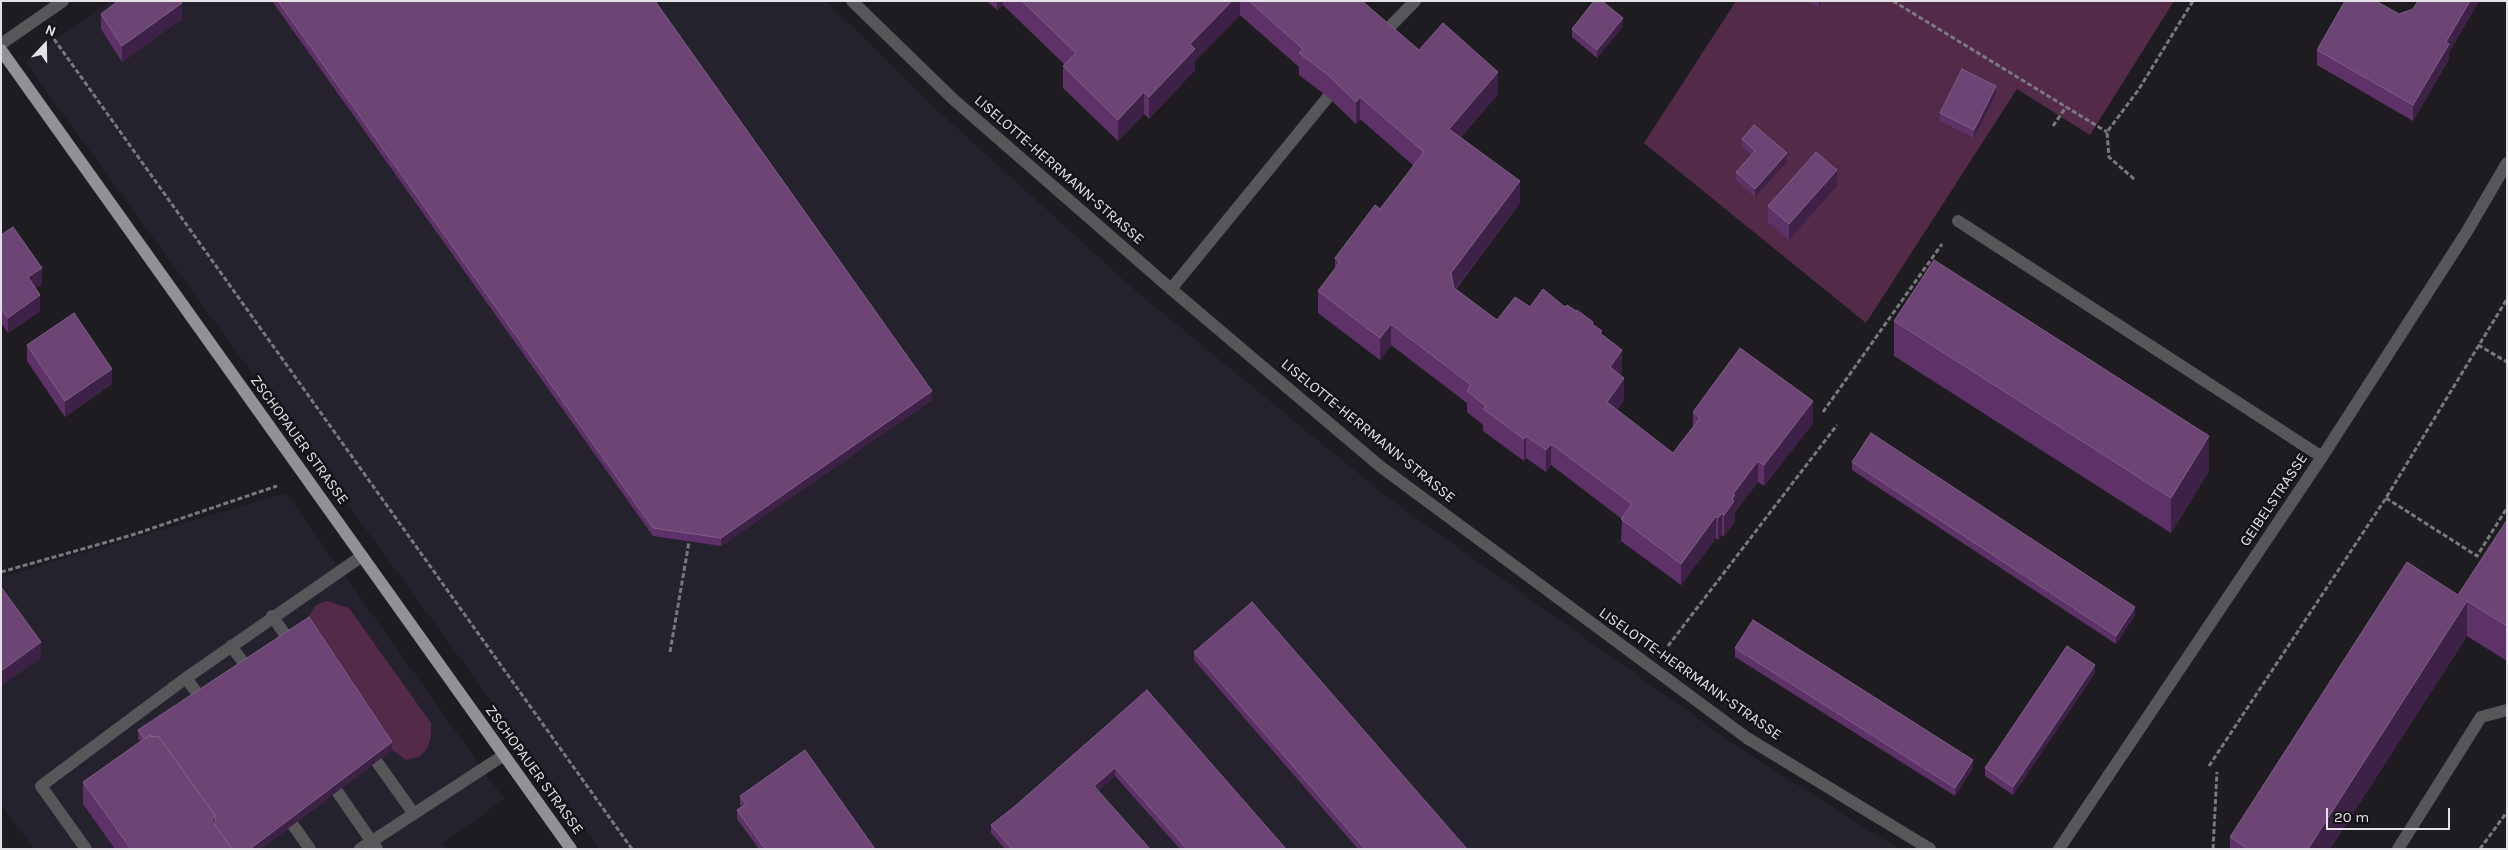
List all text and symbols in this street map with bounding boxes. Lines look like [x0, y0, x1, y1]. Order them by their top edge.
north arrow [20, 20, 70, 70]
text: N [43, 21, 58, 40]
street label: LISELOTTE-HERRMANN-STRASSE [970, 91, 1148, 249]
street label: LISELOTTE-HERRMANN-STRASSE [1277, 355, 1459, 507]
street label: ZSCHOPAUER STRASSE [246, 372, 352, 508]
street label: GEIBELSTRASSE [2236, 450, 2312, 550]
street label: LISELOTTE-HERRMANN-STRASSE [1595, 604, 1785, 744]
street label: ZSCHOPAUER STRASSE [481, 702, 587, 838]
scale bar [2328, 798, 2452, 830]
text: 20 m [2334, 808, 2369, 826]

